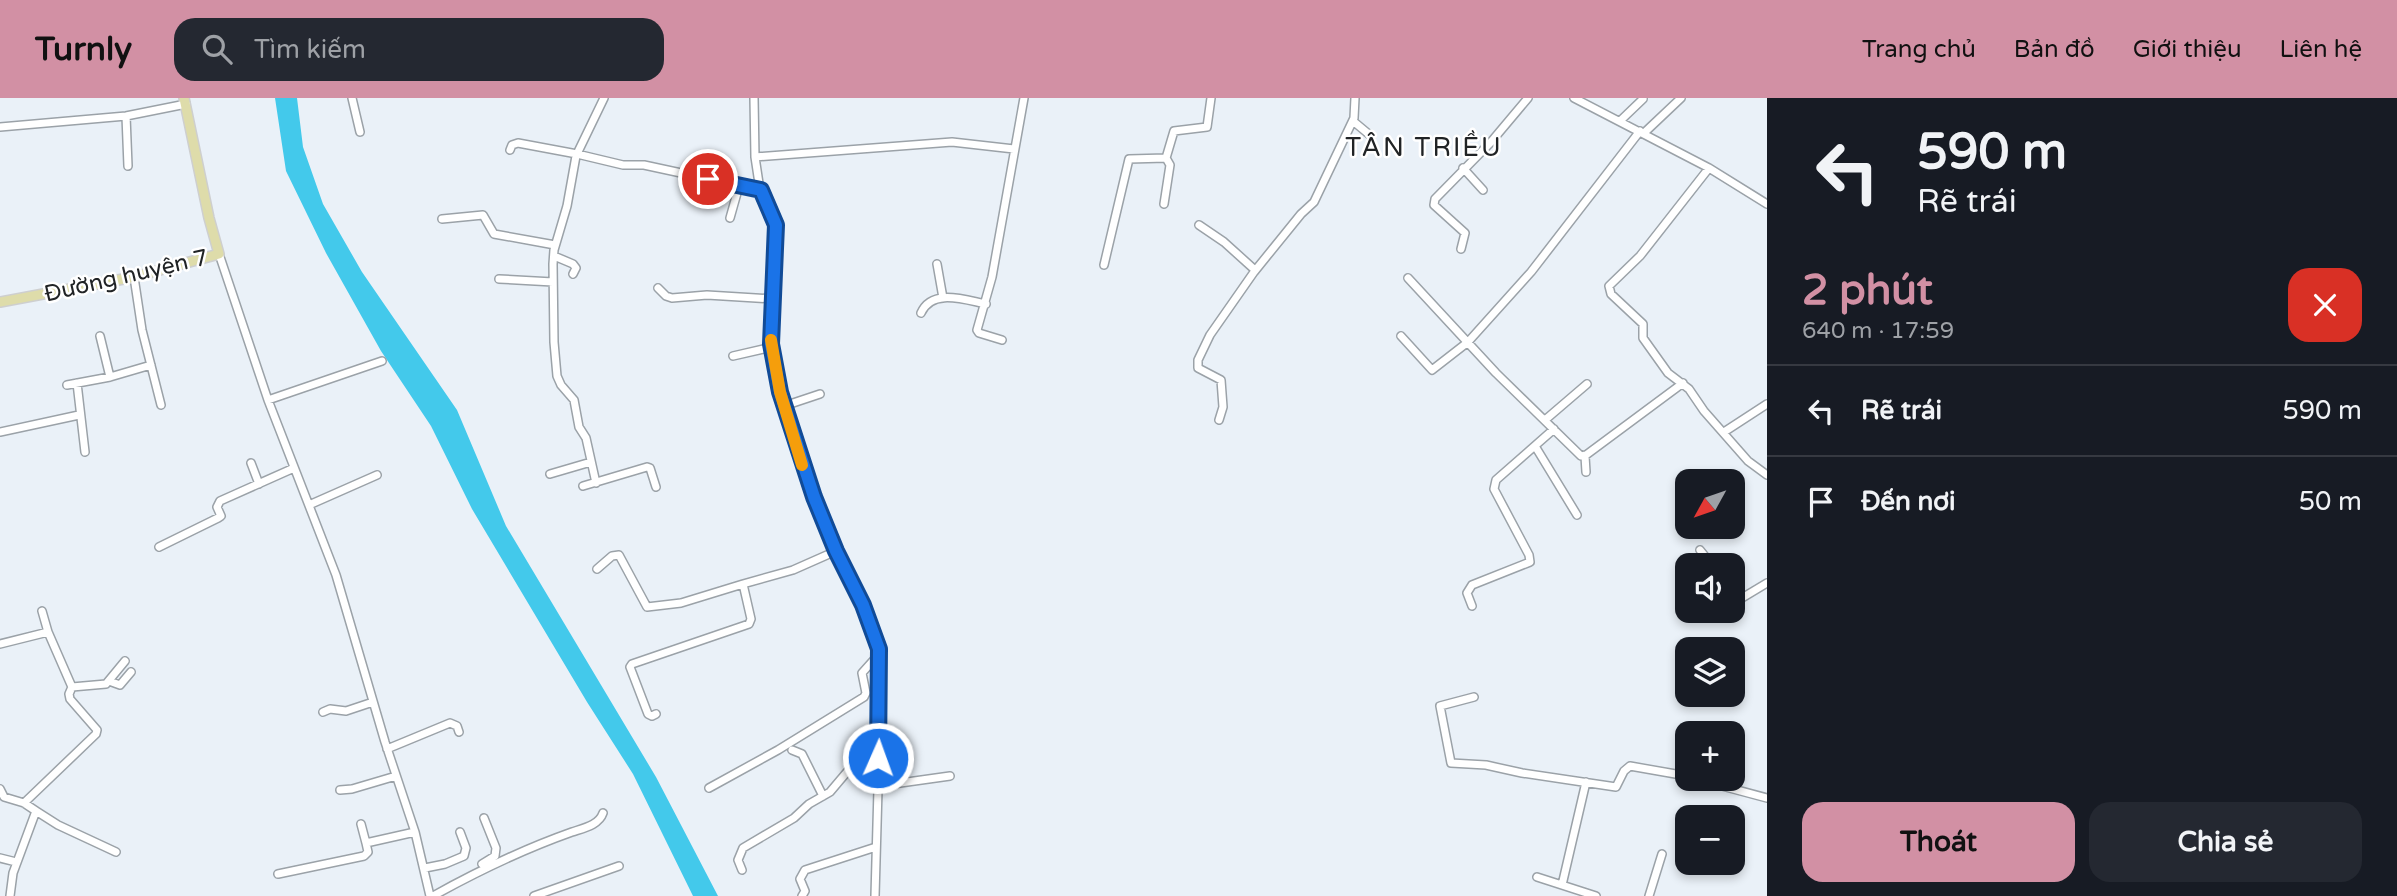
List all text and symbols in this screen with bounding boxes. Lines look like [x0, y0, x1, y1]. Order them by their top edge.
search box [174, 18, 664, 81]
text: Turnly [35, 30, 132, 69]
icon: search [198, 30, 236, 68]
text: Tìm kiếm [254, 34, 366, 65]
text: Trang chủ [1862, 35, 1976, 64]
text: Bản đồ [2014, 35, 2095, 64]
text: Giới thiệu [2133, 35, 2242, 64]
text: Liên hệ [2280, 35, 2362, 64]
text: 590 m [1917, 123, 2067, 182]
icon: left [1802, 126, 1893, 217]
district label: TÂN TRIỀU [1345, 130, 1503, 163]
pin [678, 149, 738, 209]
icon: arrive [689, 160, 727, 198]
text: Rẽ trái [1917, 183, 2017, 221]
street label: Đường huyện 7 [41, 243, 211, 308]
text: 2 phút [1802, 265, 1933, 316]
button: close [2288, 268, 2362, 342]
text: 640 m · 17:59 [1802, 317, 1954, 345]
icon: left [1802, 392, 1840, 430]
text: Rẽ trái [1861, 395, 1942, 426]
text: 590 m [2282, 395, 2362, 426]
north arrow [1675, 469, 1745, 539]
map controls [1675, 469, 1745, 875]
icon: arrive [1802, 483, 1840, 521]
text: Đến nơi [1861, 486, 1956, 517]
text: 50 m [2299, 486, 2362, 517]
button: sound [1675, 553, 1745, 623]
button: layers [1675, 637, 1745, 707]
position arrow [841, 721, 915, 795]
button: + [1675, 721, 1745, 791]
button: Thoát [1802, 802, 2075, 882]
button: Chia sẻ [2089, 802, 2362, 882]
button: − [1675, 805, 1745, 875]

